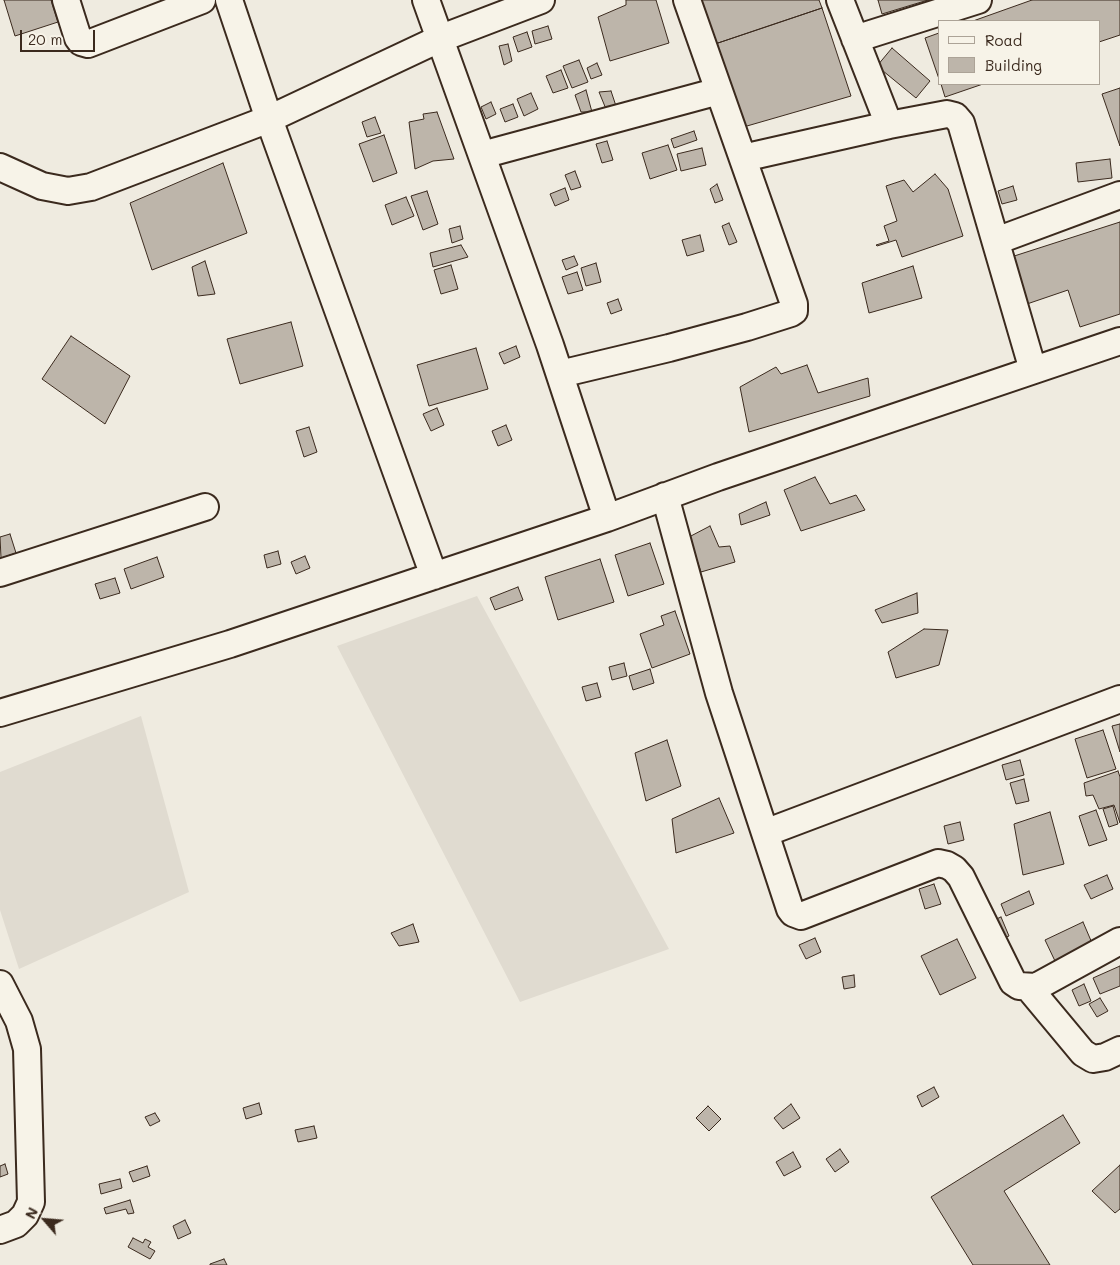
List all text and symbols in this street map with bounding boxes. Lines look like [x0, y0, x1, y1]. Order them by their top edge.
scale bar [22, 20, 98, 52]
legend [938, 20, 1100, 85]
text: 20 m [28, 29, 62, 49]
text: Road [985, 30, 1022, 50]
text: Building [985, 55, 1042, 75]
north arrow [20, 1195, 70, 1245]
text: N [20, 1204, 42, 1222]

